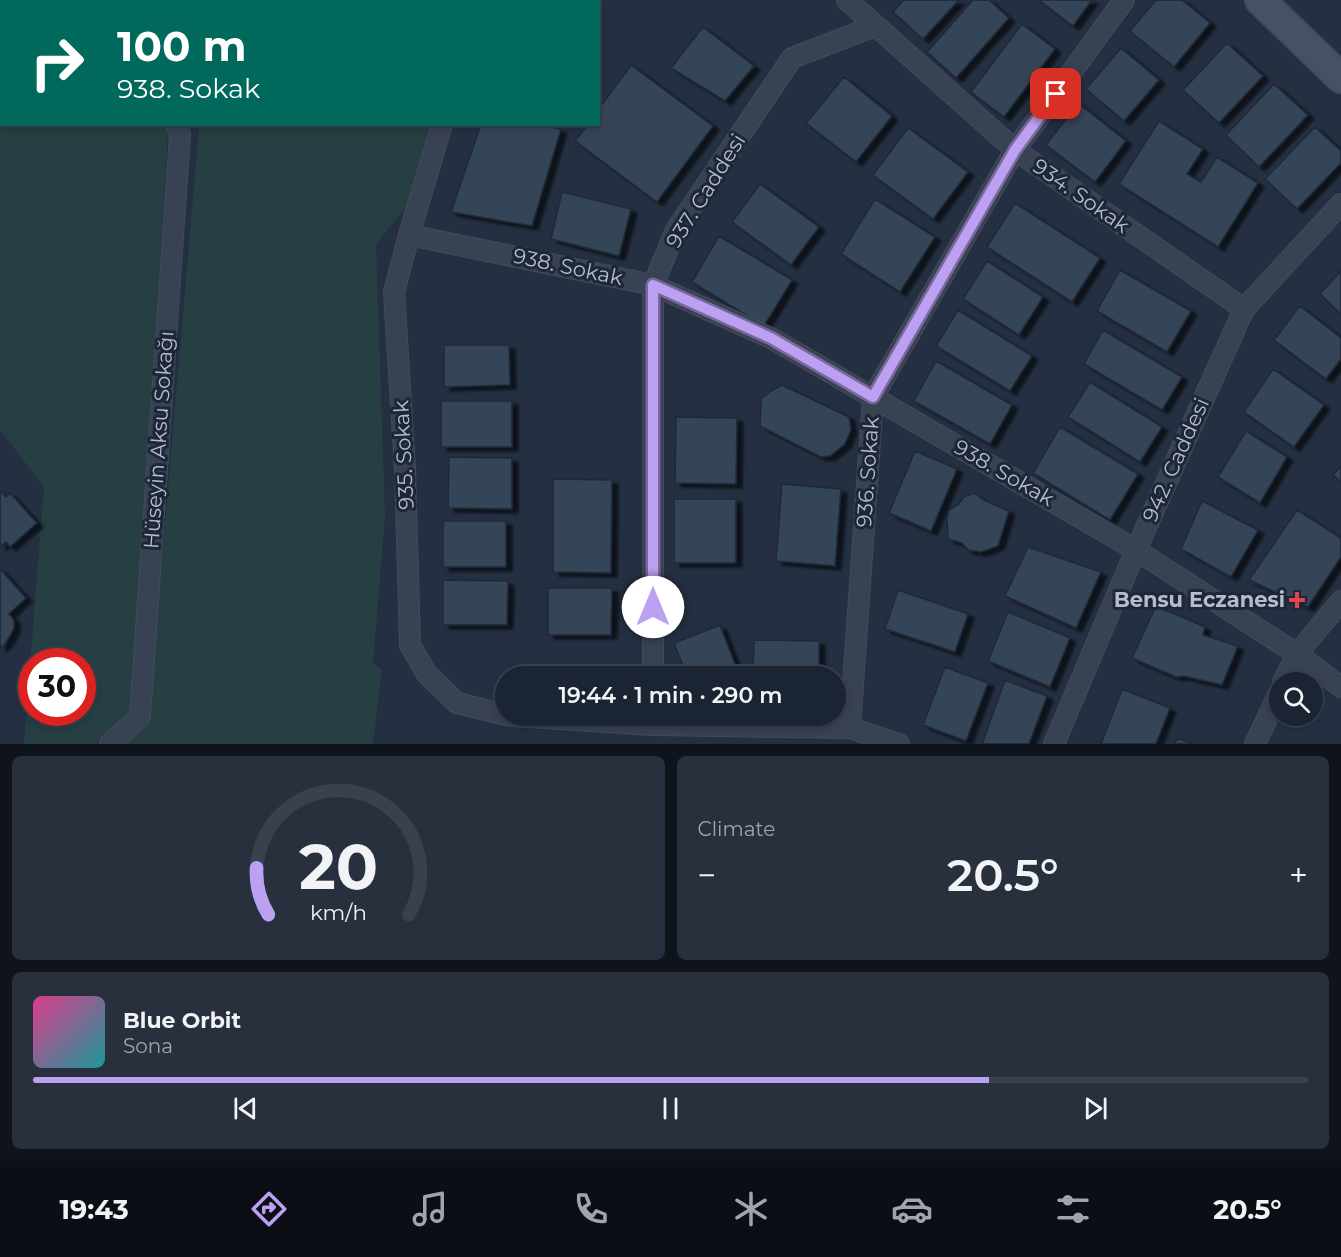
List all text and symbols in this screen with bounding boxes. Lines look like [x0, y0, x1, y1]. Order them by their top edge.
text: 100 m [117, 20, 246, 72]
icon: right [18, 24, 96, 102]
pin [1030, 68, 1081, 119]
text: 938. Sokak [117, 72, 260, 105]
icon: arrive [1039, 77, 1072, 110]
street label: 937. Caddesi [661, 129, 751, 252]
street label: 934. Sokak [1028, 153, 1135, 238]
street label: 938. Sokak [511, 243, 626, 290]
street label: Hüseyin Aksu Sokağı [138, 330, 179, 550]
street label: 942. Caddesi [1137, 394, 1214, 526]
street label: 935. Sokak [388, 399, 419, 510]
street label: 936. Sokak [851, 415, 884, 528]
street label: 938. Sokak [950, 434, 1059, 511]
position arrow [621, 575, 685, 639]
place label: Bensu Eczanesi [1114, 587, 1285, 612]
marker: Bensu Eczanesi [1290, 593, 1304, 607]
speed limit sign: 30 [18, 648, 96, 726]
map controls [1269, 672, 1323, 726]
button: search [1269, 672, 1323, 726]
text: 19:44 · 1 min · 290 m [559, 682, 782, 709]
text: Climate [698, 817, 775, 841]
text: 20 [299, 829, 378, 905]
text: 20.5° [947, 847, 1059, 902]
text: − [698, 855, 716, 895]
text: + [1289, 855, 1308, 895]
text: km/h [310, 899, 367, 925]
text: Blue Orbit [123, 1007, 241, 1034]
text: Sona [123, 1034, 173, 1058]
icon: previous [229, 1092, 262, 1125]
icon: pause [654, 1092, 687, 1125]
icon: next [1079, 1092, 1112, 1125]
icon: directions [248, 1188, 290, 1230]
icon: music [409, 1188, 451, 1230]
icon: phone [570, 1188, 612, 1230]
icon: climate [730, 1188, 772, 1230]
icon: car [891, 1188, 933, 1230]
icon: filters [1052, 1188, 1094, 1230]
text: 19:43 [59, 1193, 129, 1226]
text: 20.5° [1213, 1193, 1281, 1226]

